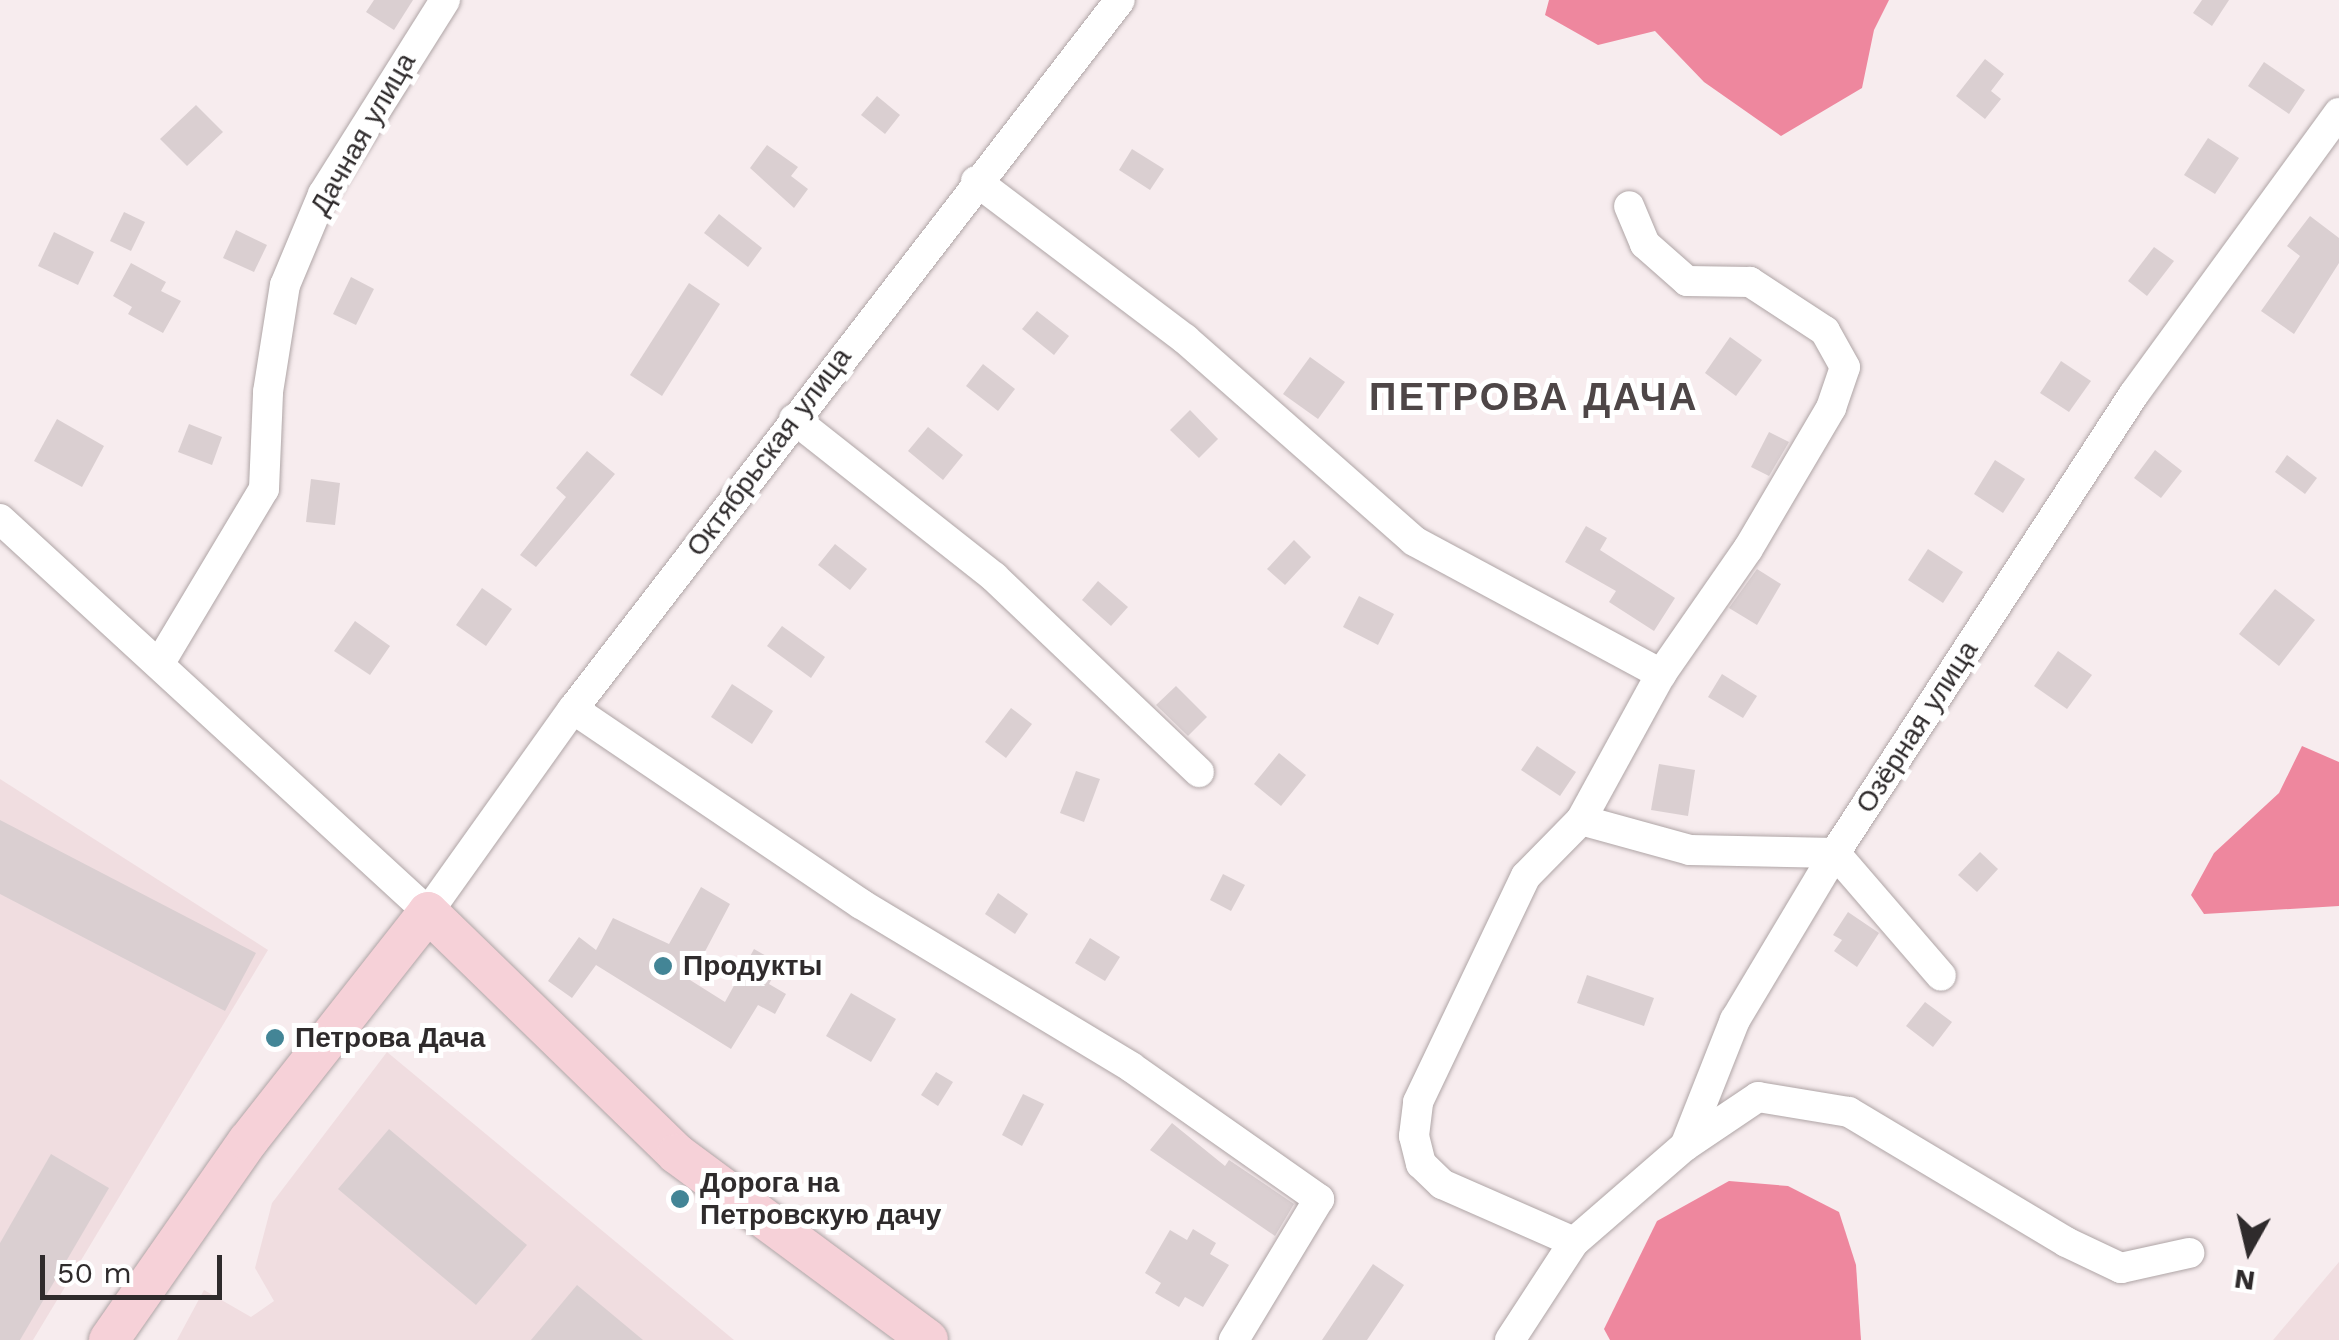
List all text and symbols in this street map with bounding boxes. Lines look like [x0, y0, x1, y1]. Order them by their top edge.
street label: Дачная улица [303, 47, 423, 221]
street label: Октябрьская улица [680, 341, 858, 563]
district label: ПЕТРОВА ДАЧА [1369, 375, 1699, 421]
street label: Озёрная улица [1849, 635, 1985, 819]
place label: Продукты [683, 949, 822, 983]
marker: Продукты [652, 955, 674, 977]
place label: Петрова Дача [295, 1021, 485, 1055]
marker: Петрова Дача [264, 1027, 286, 1049]
place label: Дорога на Петровскую дачу [700, 1166, 941, 1232]
marker: Дорога на Петровскую дачу [669, 1188, 691, 1210]
north arrow [2199, 1200, 2299, 1300]
scale bar [45, 1235, 228, 1297]
text: 50 m [57, 1255, 132, 1290]
text: N [2232, 1262, 2257, 1298]

